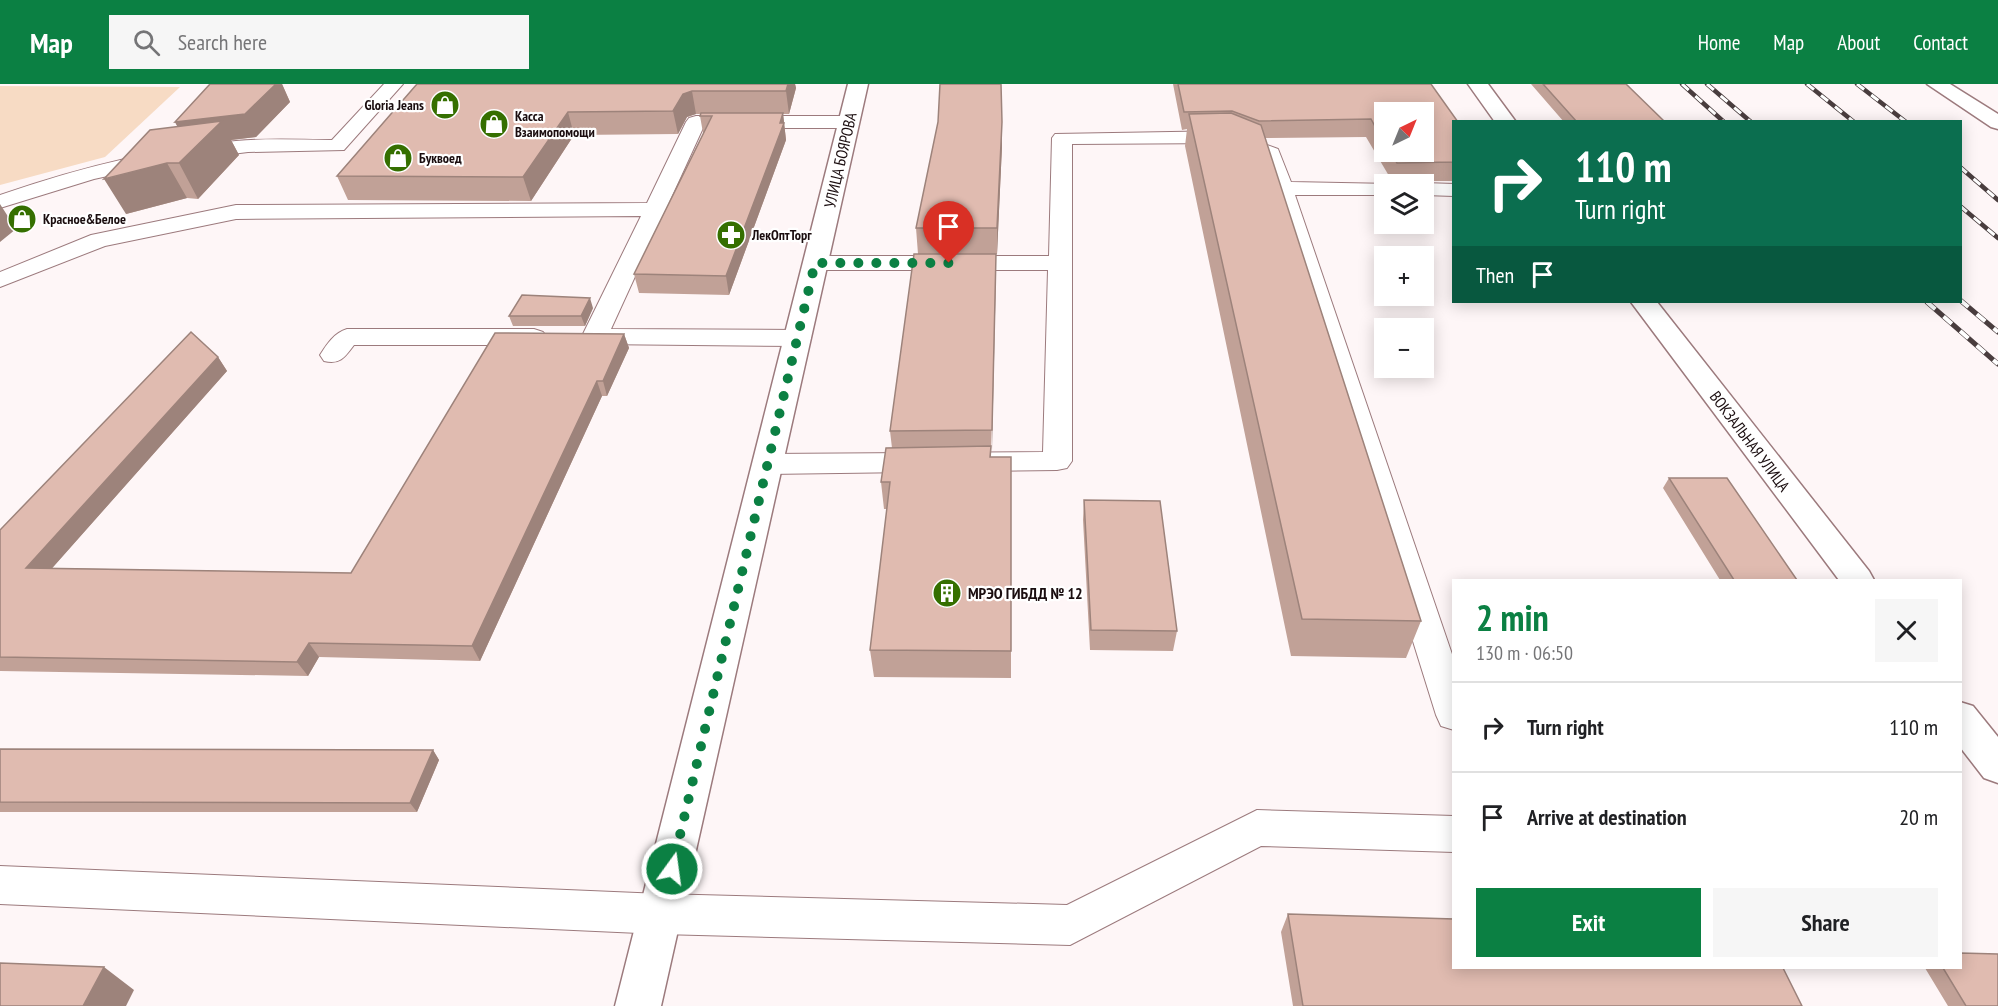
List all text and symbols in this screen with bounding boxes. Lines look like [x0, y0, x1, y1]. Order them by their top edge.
search box [109, 15, 529, 69]
text: Map [30, 24, 73, 61]
icon: search [130, 26, 163, 59]
text: Search here [178, 28, 267, 56]
text: Home [1698, 29, 1740, 56]
text: Map [1773, 29, 1804, 56]
text: About [1837, 29, 1880, 56]
text: Contact [1913, 29, 1968, 56]
shop icon: Gloria Jeans [429, 89, 461, 121]
place label: Gloria Jeans [364, 96, 424, 114]
north arrow [1374, 102, 1434, 162]
map controls [1374, 102, 1434, 378]
place label: Касса Взаимопомощи [515, 107, 595, 141]
shop icon: Касса Взаимопомощи [478, 108, 510, 140]
street label: УЛИЦА БОЯРОВА [819, 110, 861, 210]
text: 110 m [1575, 139, 1672, 194]
shop icon: Буквоед [382, 142, 414, 174]
icon: right [1476, 144, 1554, 222]
place label: Буквоед [419, 149, 462, 167]
button: layers [1374, 174, 1434, 234]
text: Turn right [1575, 192, 1666, 226]
pin [923, 201, 974, 263]
shop icon: Красное&Белое [6, 203, 38, 235]
place label: Красное&Белое [43, 210, 126, 228]
icon: arrive [932, 210, 965, 243]
pharmacy icon: ЛекОптТорг [715, 219, 747, 251]
place label: ЛекОптТорг [751, 226, 812, 244]
button: + [1374, 246, 1434, 306]
icon: arrive [1526, 258, 1559, 291]
text: Then [1476, 261, 1514, 289]
button: − [1374, 318, 1434, 378]
street label: ВОКЗАЛЬНАЯ УЛИЦА [1706, 387, 1795, 495]
building icon: МРЭО ГИБДД № 12 [931, 577, 963, 609]
place label: МРЭО ГИБДД № 12 [968, 583, 1083, 603]
text: 2 min [1476, 594, 1549, 641]
button: close [1875, 599, 1938, 662]
text: 130 m · 06:50 [1476, 640, 1573, 666]
icon: right [1476, 711, 1509, 744]
text: Turn right [1527, 713, 1604, 741]
text: 110 m [1889, 713, 1938, 741]
icon: arrive [1476, 801, 1509, 834]
text: Arrive at destination [1527, 803, 1687, 831]
text: 20 m [1899, 803, 1938, 831]
position arrow [640, 837, 704, 901]
button: Exit [1476, 888, 1701, 957]
button: Share [1713, 888, 1938, 957]

